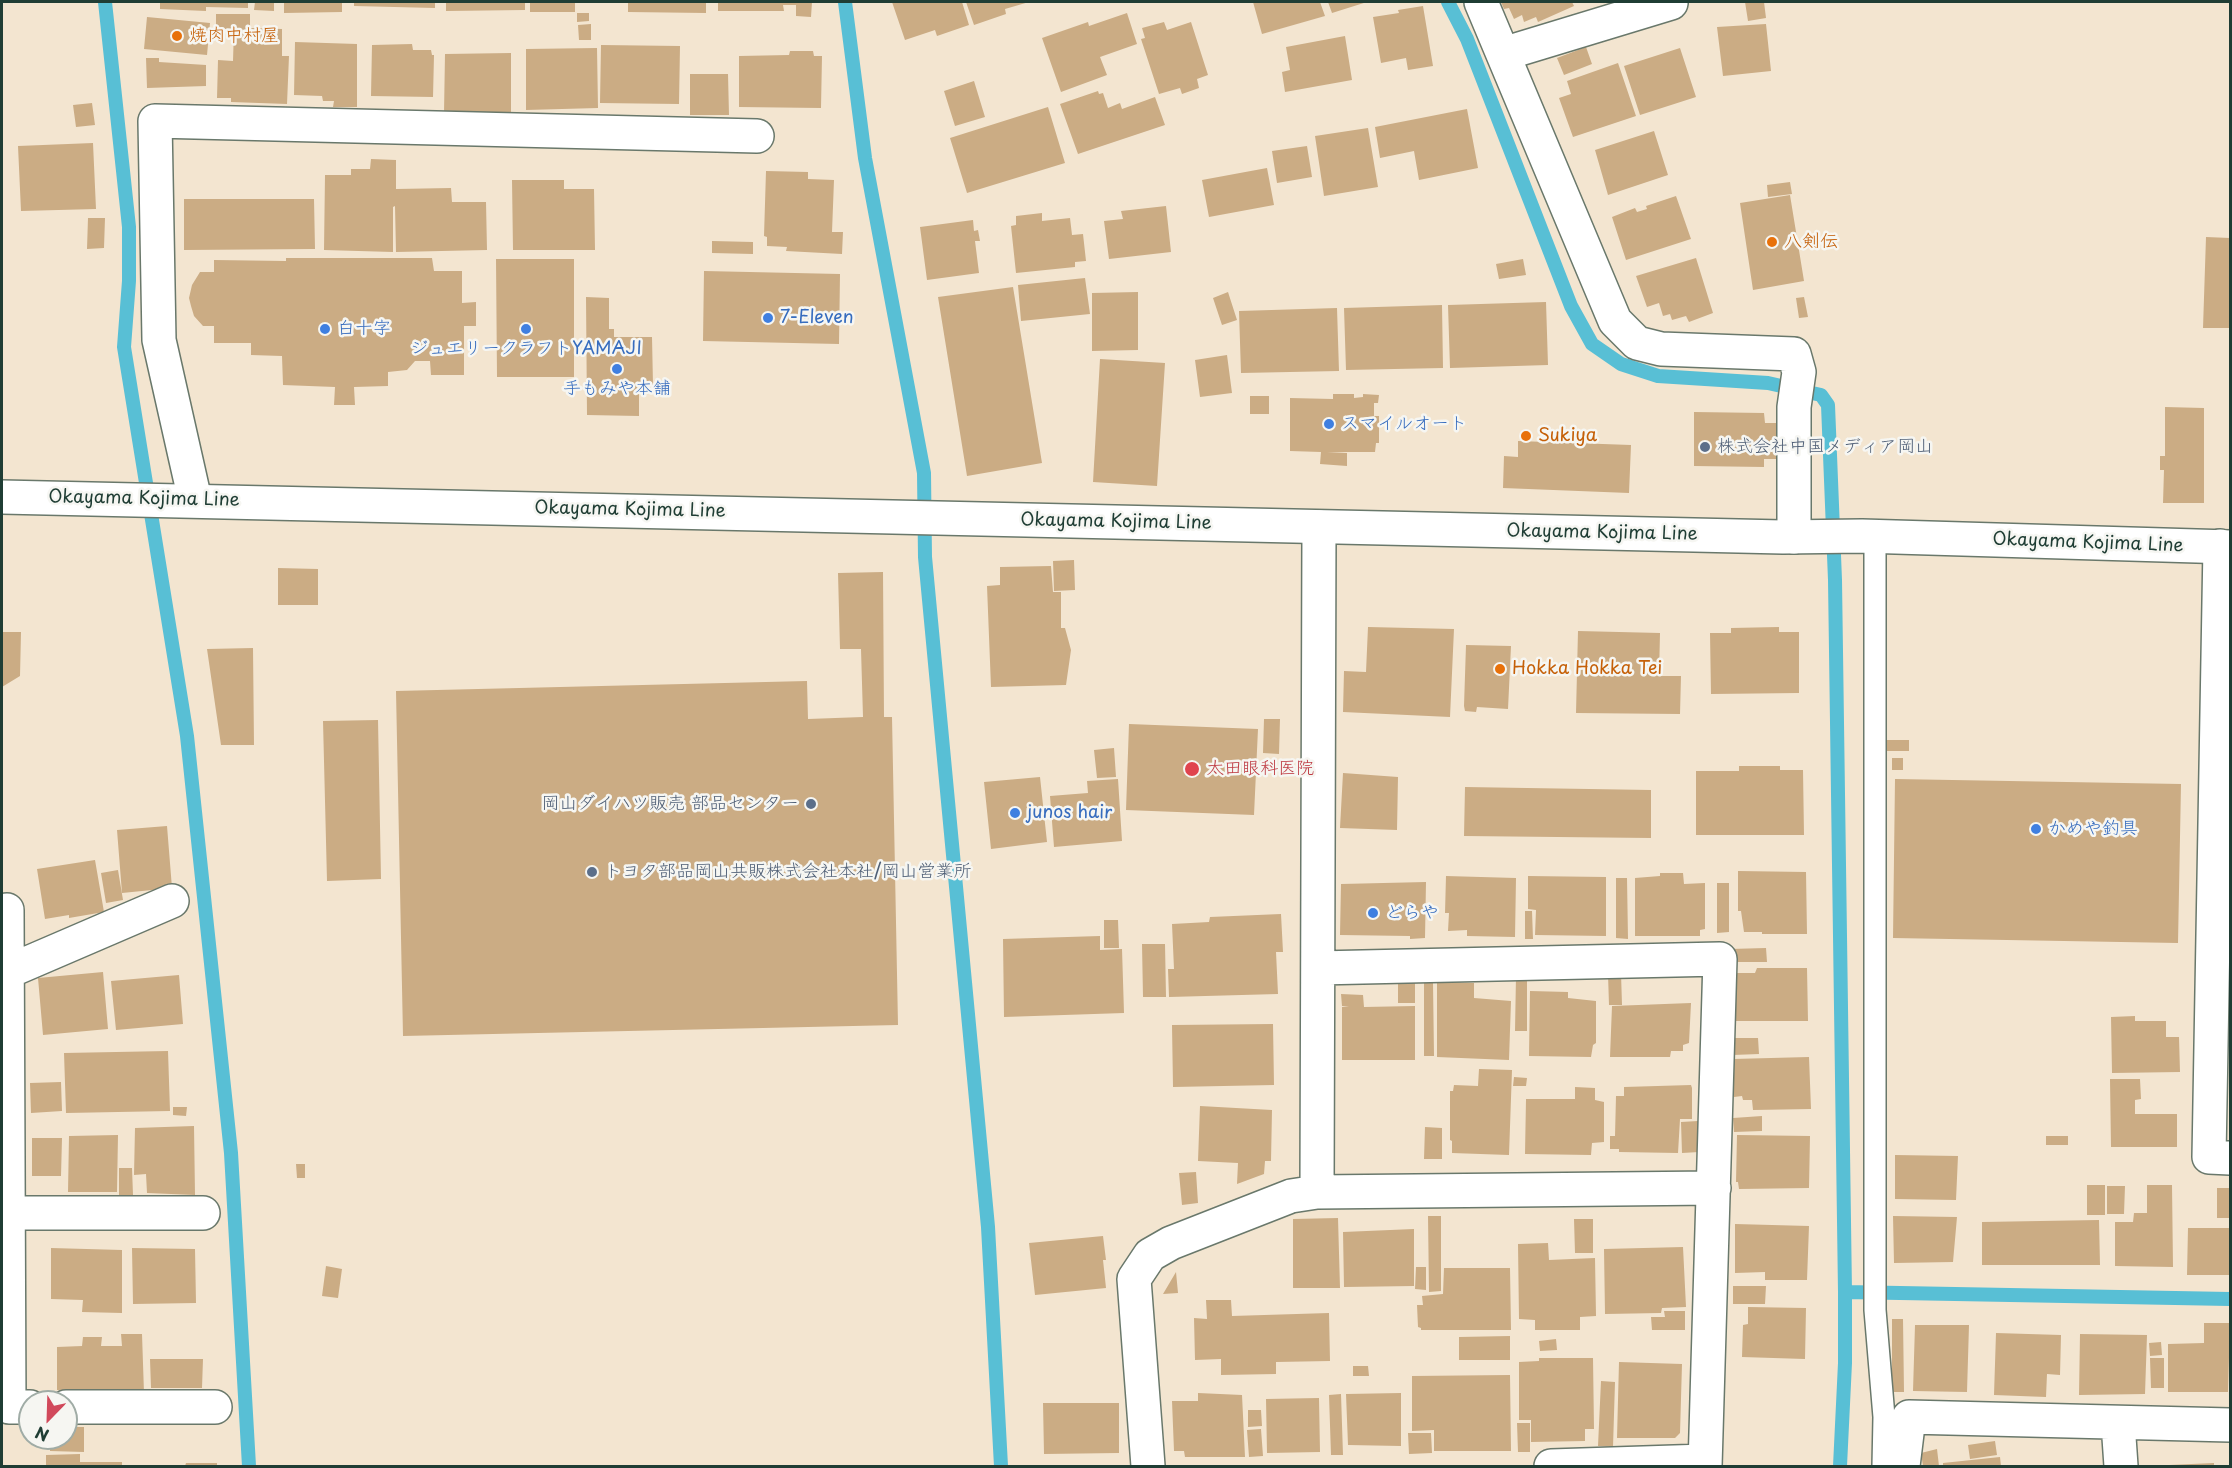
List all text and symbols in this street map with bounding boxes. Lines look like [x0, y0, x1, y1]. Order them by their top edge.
place label: 焼肉中村屋 [189, 25, 279, 47]
marker: 焼肉中村屋 [170, 29, 184, 43]
place label: 八剣伝 [1784, 231, 1838, 253]
marker: 八剣伝 [1765, 235, 1779, 249]
place label: 7-Eleven [780, 307, 854, 329]
marker: 7-Eleven [761, 311, 775, 325]
place label: 白十字 [337, 318, 391, 340]
marker: 白十字 [318, 322, 332, 336]
marker: ジュエリークラフトYAMAJI [519, 322, 533, 336]
place label: ジュエリークラフトYAMAJI [410, 338, 642, 360]
marker: 手もみや本舗 [610, 362, 624, 376]
place label: 手もみや本舗 [563, 378, 671, 400]
place label: スマイルオート [1341, 413, 1467, 435]
marker: スマイルオート [1322, 417, 1336, 431]
place label: Sukiya [1538, 425, 1597, 447]
marker: Sukiya [1519, 429, 1533, 443]
place label: 株式会社中国メディア岡山 [1717, 436, 1933, 458]
marker: 株式会社中国メディア岡山 [1698, 440, 1712, 454]
street label: Okayama Kojima Line [48, 487, 240, 511]
street label: Okayama Kojima Line [534, 498, 726, 522]
street label: Okayama Kojima Line [1020, 510, 1212, 534]
street label: Okayama Kojima Line [1506, 521, 1698, 545]
street label: Okayama Kojima Line [1992, 529, 2184, 557]
place label: Hokka Hokka Tei [1512, 658, 1662, 680]
marker: Hokka Hokka Tei [1493, 662, 1507, 676]
place label: 太田眼科医院 [1206, 758, 1314, 780]
marker: 太田眼科医院 [1183, 760, 1201, 778]
place label: 岡山ダイハツ販売 部品センター [541, 793, 799, 815]
marker: 岡山ダイハツ販売 部品センター [804, 797, 818, 811]
place label: junos hair [1027, 802, 1112, 824]
marker: junos hair [1008, 806, 1022, 820]
place label: かめや釣具 [2048, 818, 2138, 840]
marker: かめや釣具 [2029, 822, 2043, 836]
place label: トヨタ部品岡山共販株式会社本社/岡山営業所 [604, 861, 971, 883]
marker: トヨタ部品岡山共販株式会社本社/岡山営業所 [585, 865, 599, 879]
place label: どらや [1385, 902, 1439, 924]
marker: どらや [1366, 906, 1380, 920]
north arrow [18, 1390, 78, 1450]
text: N [31, 1421, 52, 1448]

